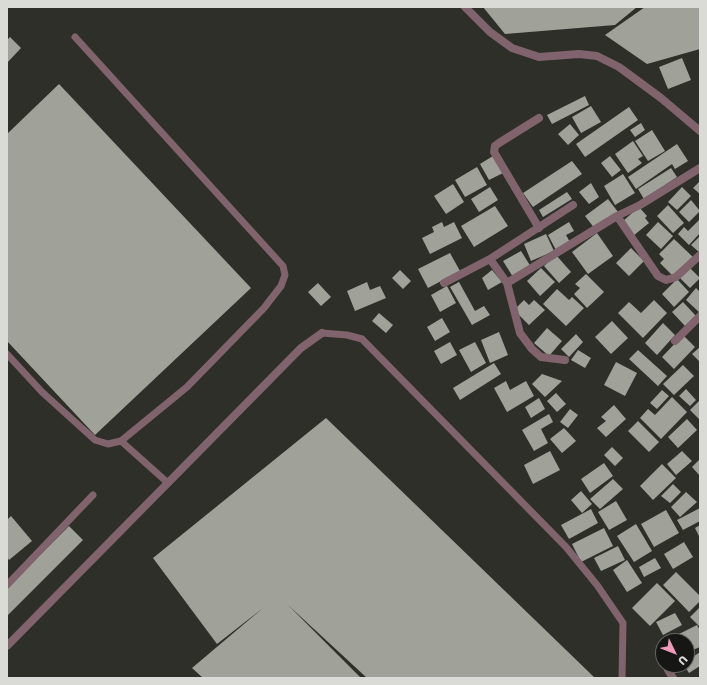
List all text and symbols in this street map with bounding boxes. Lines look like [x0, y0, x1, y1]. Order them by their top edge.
north arrow [655, 633, 695, 673]
text: U [676, 653, 691, 668]

